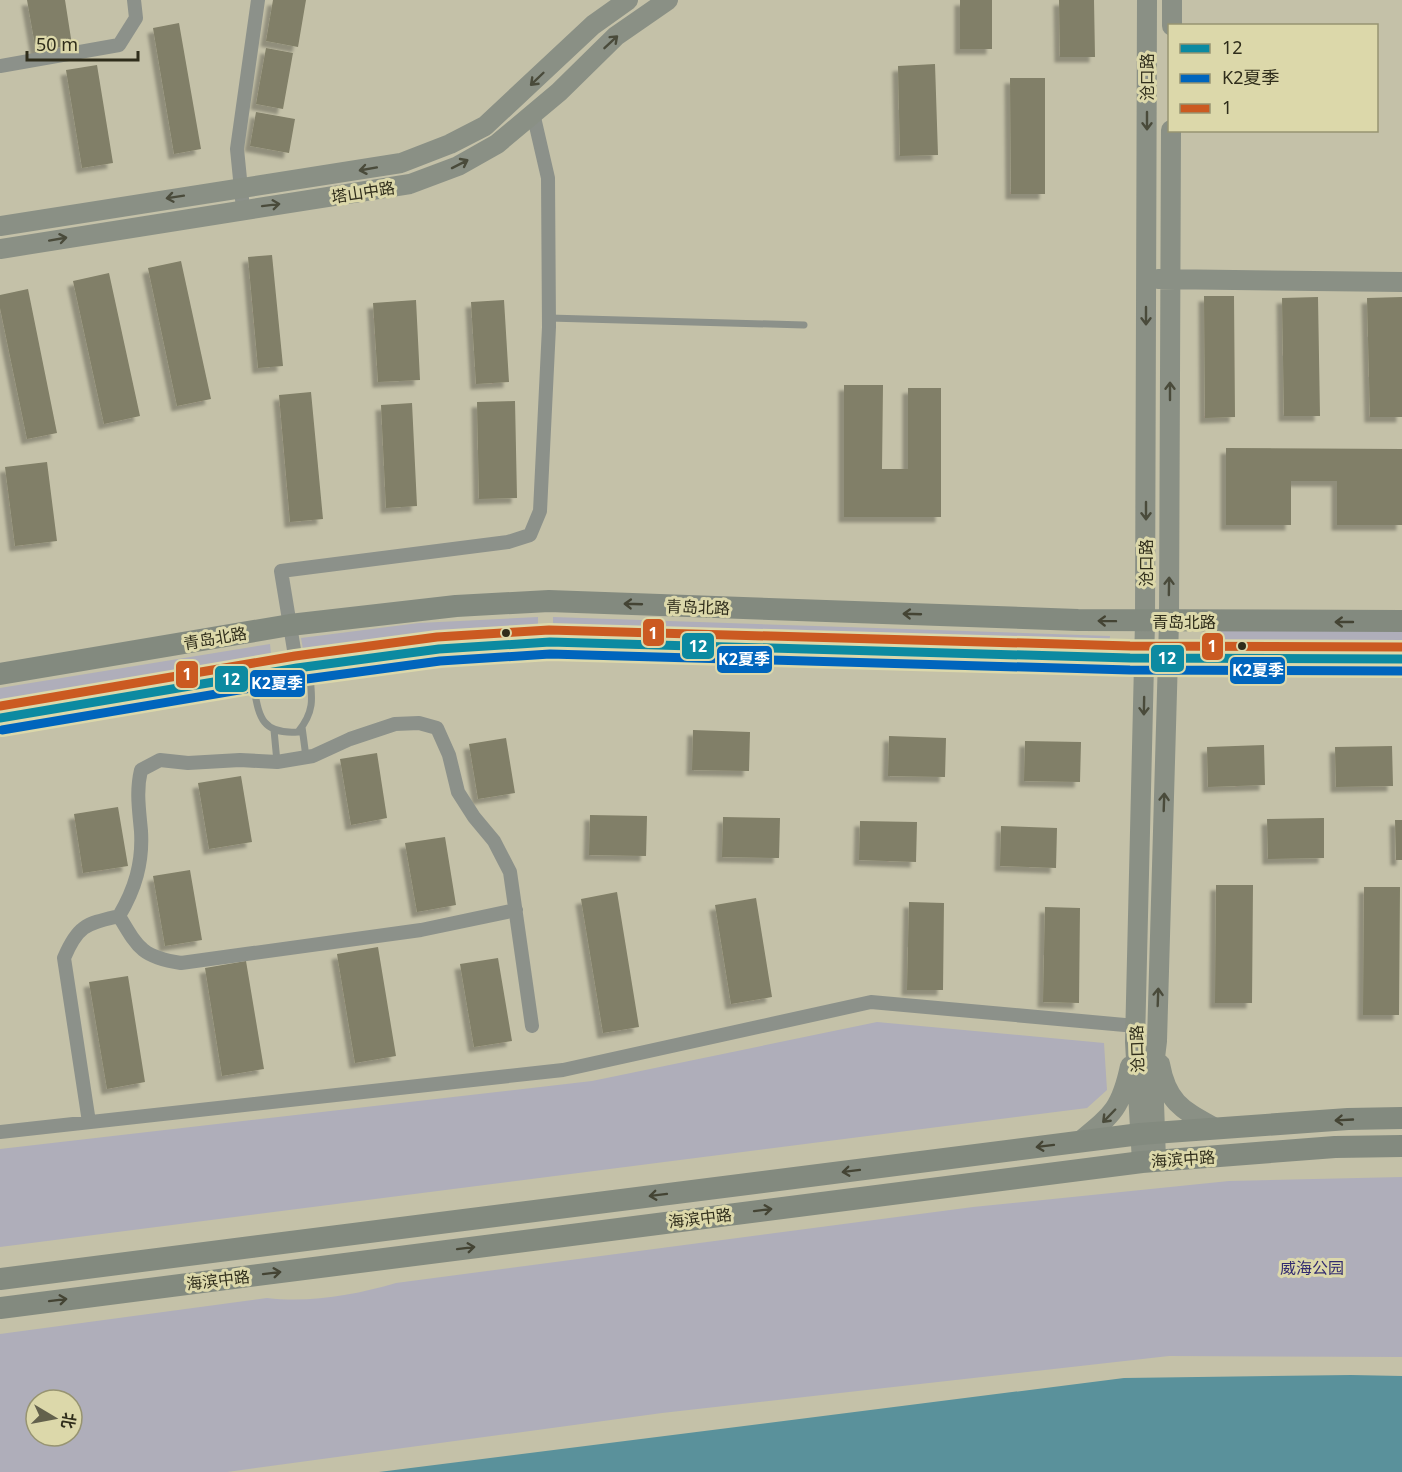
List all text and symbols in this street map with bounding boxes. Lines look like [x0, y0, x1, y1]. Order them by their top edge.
scale bar [27, 24, 138, 62]
legend [1168, 24, 1378, 132]
text: 50 m [36, 32, 78, 56]
one-way arrow [603, 34, 618, 49]
text: 12 [1222, 35, 1243, 59]
street label: 沧口路 [1136, 53, 1158, 101]
text: K2夏季 [1222, 65, 1279, 89]
one-way arrow [529, 72, 544, 87]
text: 1 [1222, 95, 1232, 119]
one-way arrow [1141, 111, 1153, 131]
one-way arrow [451, 158, 469, 169]
one-way arrow [359, 164, 379, 175]
street label: 塔山中路 [330, 176, 396, 208]
one-way arrow [166, 192, 186, 203]
one-way arrow [261, 199, 280, 210]
one-way arrow [47, 233, 67, 244]
one-way arrow [1140, 306, 1152, 326]
one-way arrow [1164, 382, 1176, 402]
one-way arrow [1140, 501, 1152, 521]
street label: 沧口路 [1135, 539, 1157, 587]
one-way arrow [1163, 577, 1175, 597]
street label: 青岛北路 [666, 595, 730, 619]
one-way arrow [623, 599, 643, 610]
one-way arrow [902, 609, 922, 620]
street label: 青岛北路 [1152, 611, 1216, 633]
one-way arrow [1097, 615, 1117, 627]
one-way arrow [1334, 616, 1354, 628]
line badge: 1 [642, 618, 665, 647]
street label: 青岛北路 [182, 622, 248, 654]
text: 1 [648, 622, 658, 644]
unlabelled marker [500, 627, 512, 639]
line badge: 12 [681, 632, 715, 660]
line badge: 1 [1201, 632, 1224, 661]
text: 12 [689, 635, 707, 657]
text: 1 [1207, 635, 1217, 657]
unlabelled marker [1236, 640, 1248, 652]
line badge: 12 [1150, 644, 1185, 673]
line badge: K2夏季 [716, 645, 773, 674]
text: 12 [1158, 647, 1176, 669]
text: K2夏季 [718, 648, 770, 670]
line badge: K2夏季 [1229, 656, 1286, 685]
text: K2夏季 [1232, 659, 1284, 681]
line badge: 1 [175, 660, 199, 689]
text: 1 [182, 663, 192, 685]
line badge: 12 [214, 665, 249, 693]
text: 12 [222, 668, 240, 690]
line badge: K2夏季 [249, 669, 306, 698]
text: K2夏季 [251, 672, 303, 694]
one-way arrow [1138, 696, 1149, 716]
one-way arrow [1159, 793, 1170, 813]
one-way arrow [1152, 988, 1164, 1008]
street label: 沧口路 [1125, 1025, 1149, 1073]
one-way arrow [1102, 1108, 1116, 1123]
one-way arrow [1334, 1114, 1354, 1125]
one-way arrow [1035, 1141, 1055, 1152]
street label: 海滨中路 [1150, 1146, 1216, 1172]
one-way arrow [842, 1165, 862, 1176]
one-way arrow [648, 1190, 668, 1201]
street label: 海滨中路 [667, 1203, 733, 1233]
one-way arrow [753, 1204, 773, 1215]
one-way arrow [455, 1242, 475, 1253]
park label: 威海公园 [1280, 1257, 1344, 1279]
street label: 海滨中路 [185, 1265, 251, 1295]
one-way arrow [262, 1267, 282, 1278]
one-way arrow [48, 1294, 67, 1305]
north arrow [24, 1388, 84, 1448]
text: 北 [57, 1411, 81, 1430]

